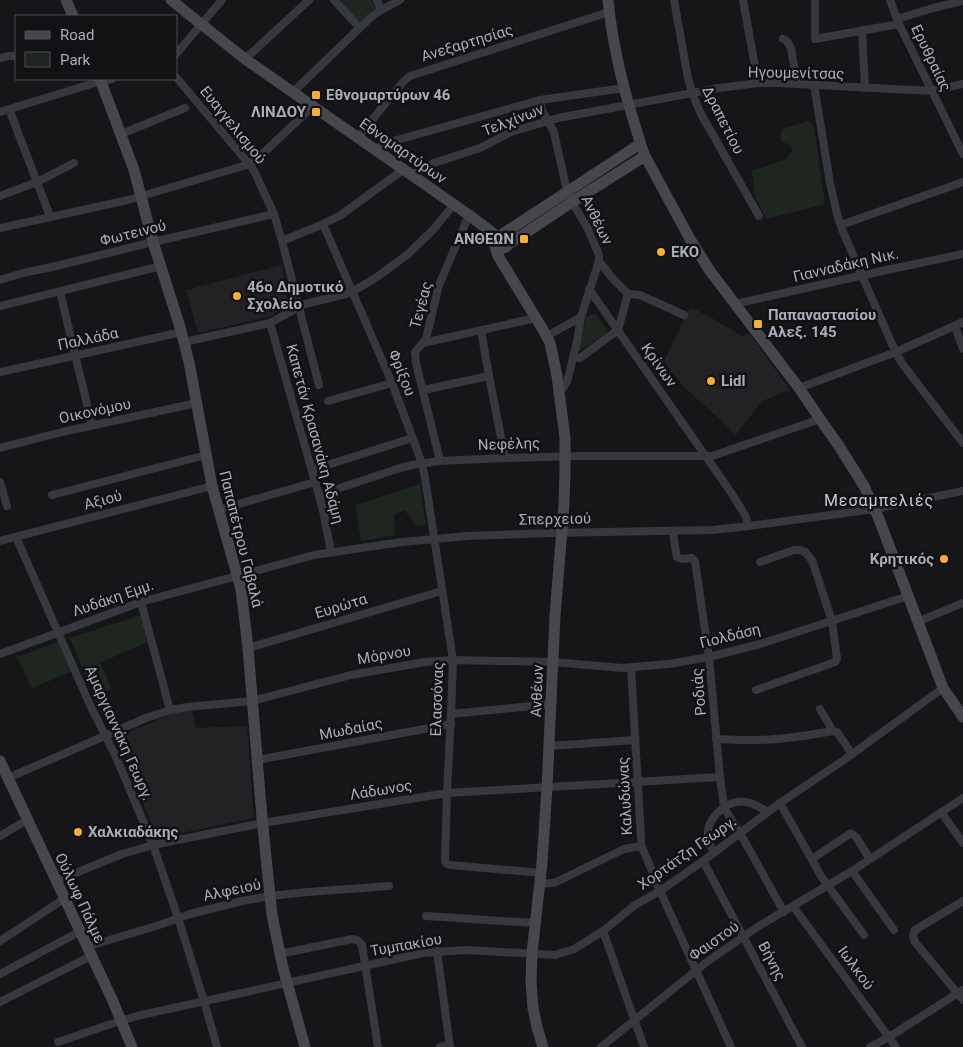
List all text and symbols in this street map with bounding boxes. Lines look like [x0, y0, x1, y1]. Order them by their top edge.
legend [15, 15, 178, 80]
street label: Ανεξαρτησίας [419, 21, 515, 65]
street label: Ερυθραίας [907, 22, 955, 94]
text: Road [60, 26, 94, 44]
text: Park [60, 51, 91, 69]
street label: Ηγουμενίτσας [748, 63, 844, 83]
street label: Ευαγγελισμού [196, 82, 270, 168]
street label: Δραπετίου [698, 83, 748, 157]
place label: Εθνομαρτύρων 46 [326, 86, 451, 104]
marker: Εθνομαρτύρων 46 [310, 89, 322, 101]
street label: Τελχίνων [480, 100, 546, 140]
place label: ΛΙΝΔΟΥ [251, 103, 307, 121]
marker: ΛΙΝΔΟΥ [310, 106, 322, 118]
street label: Εθνομαρτύρων [356, 114, 450, 188]
street label: Ανθέων [577, 192, 617, 248]
street label: Φωτεινού [98, 216, 168, 250]
place label: ΑΝΘΕΩΝ [454, 230, 514, 248]
marker: ΑΝΘΕΩΝ [518, 233, 530, 245]
place label: EKO [671, 243, 699, 261]
street label: Γιανναδάκη Νικ. [791, 244, 901, 286]
marker: EKO [655, 246, 667, 258]
place label: 46ο Δημοτικό Σχολείο [247, 278, 343, 313]
street label: Τεγέας [406, 279, 436, 331]
marker: 46ο Δημοτικό Σχολείο [231, 290, 243, 302]
place label: Παπαναστασίου Αλεξ. 145 [768, 306, 876, 341]
marker: Παπαναστασίου Αλεξ. 145 [752, 318, 764, 330]
street label: Παλλάδα [56, 324, 120, 354]
street label: Κρίνων [637, 340, 681, 390]
street label: Καπετάν Κρασανάκη Αδάμη [282, 342, 348, 526]
street label: Φρίξου [385, 347, 419, 399]
place label: Lidl [721, 372, 746, 390]
marker: Lidl [705, 375, 717, 387]
street label: Οικονόμου [57, 395, 133, 427]
street label: Νεφέλης [478, 434, 540, 454]
street label: Παπαπέτρου Γαβαλά [215, 469, 267, 610]
street label: Αξιού [82, 486, 124, 514]
district label: Μεσαμπελιές [824, 491, 934, 510]
street label: Σπερχειού [519, 509, 591, 529]
place label: Κρητικός [870, 550, 934, 568]
marker: Κρητικός [938, 553, 950, 565]
street label: Λυδάκη Εμμ. [70, 576, 156, 620]
street label: Ευρώτα [313, 589, 370, 622]
street label: Γιολδάση [698, 620, 762, 652]
street label: Μόρνου [356, 641, 412, 669]
street label: Ελασσόνας [427, 661, 447, 737]
street label: Αμαργιαννάκη Γεωργ. [81, 663, 157, 803]
street label: Ανθέων [527, 664, 547, 718]
street label: Ροδιάς [688, 667, 710, 717]
street label: Μωδαίας [318, 714, 384, 744]
street label: Καλυδώνας [614, 756, 636, 836]
street label: Λάδωνος [349, 776, 413, 804]
street label: Χορτάτζη Γεωργ. [634, 812, 740, 894]
place label: Χαλκιαδάκης [88, 823, 179, 841]
marker: Χαλκιαδάκης [72, 826, 84, 838]
street label: Ούλωφ Πάλμε [51, 850, 109, 946]
street label: Αλφειού [202, 875, 262, 905]
street label: Φαιστού [686, 917, 742, 965]
street label: Τυμπακίου [369, 930, 443, 960]
street label: Βήνης [754, 938, 790, 984]
street label: Ιωλκού [834, 943, 878, 993]

